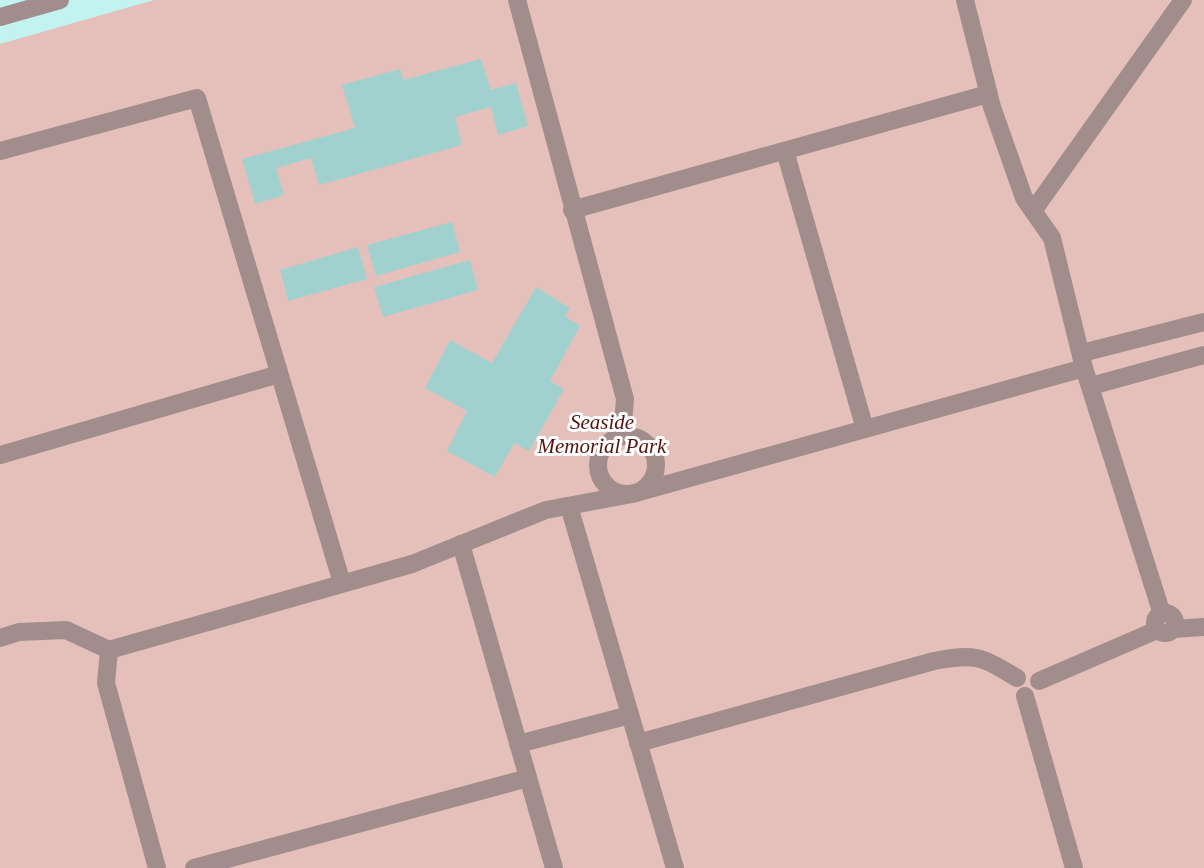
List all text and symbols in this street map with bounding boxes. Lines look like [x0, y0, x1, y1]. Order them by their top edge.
park label: Seaside Memorial Park [537, 410, 667, 458]

